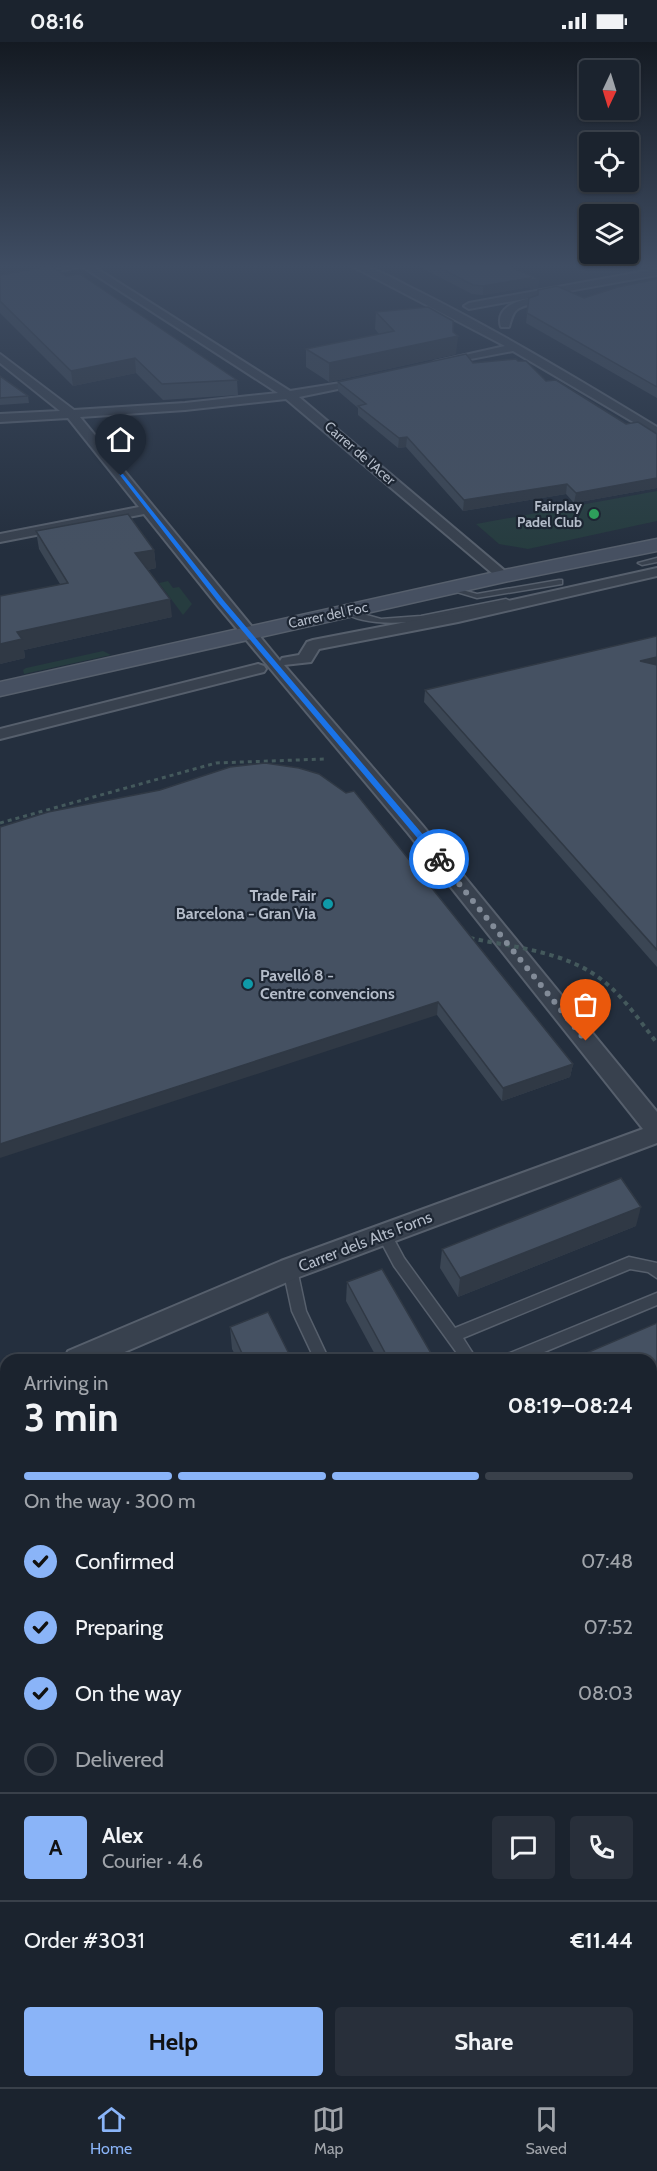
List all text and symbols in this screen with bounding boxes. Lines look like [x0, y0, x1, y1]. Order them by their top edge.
text: 08:16 [30, 8, 84, 35]
north arrow [579, 60, 639, 120]
map controls [579, 60, 639, 264]
button: locate [579, 132, 639, 192]
button: layers [579, 204, 639, 264]
pin [95, 414, 146, 476]
street label: Carrer de l'Acer [321, 417, 400, 489]
icon: home [104, 423, 137, 456]
place label: Fairplay Padel Club [517, 497, 582, 531]
marker: Fairplay Padel Club [587, 507, 601, 521]
street label: Carrer del Foc [287, 598, 369, 632]
courier [409, 829, 469, 889]
icon: bike [423, 843, 456, 876]
place label: Trade Fair Barcelona - Gran Via [176, 886, 317, 923]
marker: Trade Fair Barcelona - Gran Via [321, 897, 335, 911]
place label: Pavelló 8 - Centre convencions [260, 966, 395, 1003]
marker: Pavelló 8 - Centre convencions [241, 977, 255, 991]
pin [560, 979, 611, 1041]
icon: bag [569, 988, 602, 1021]
street label: Carrer dels Alts Forns [296, 1207, 435, 1276]
text: Arriving in [24, 1371, 108, 1395]
text: 08:19–08:24 [508, 1392, 633, 1419]
text: 3 min [24, 1393, 119, 1441]
text: On the way · 300 m [24, 1489, 196, 1513]
icon: check [24, 1545, 57, 1578]
text: Confirmed [75, 1548, 174, 1575]
text: 07:48 [581, 1549, 633, 1573]
icon: check [24, 1611, 57, 1644]
text: Preparing [75, 1614, 163, 1641]
text: 07:52 [584, 1615, 633, 1639]
icon: check [24, 1677, 57, 1710]
text: On the way [75, 1680, 182, 1707]
text: 08:03 [578, 1681, 633, 1705]
text: Delivered [75, 1746, 164, 1773]
button: chat [492, 1816, 555, 1879]
button: phone [570, 1816, 633, 1879]
text: Alex [102, 1822, 143, 1849]
text: A [49, 1834, 62, 1861]
text: Courier · 4.6 [102, 1849, 203, 1873]
text: Order #3031 [24, 1927, 145, 1954]
text: €11.44 [570, 1927, 633, 1954]
button: Help [24, 2007, 323, 2076]
button: Share [335, 2007, 633, 2076]
tab: Home [90, 2103, 132, 2158]
tab: Map [312, 2103, 345, 2158]
tab: Saved [525, 2103, 567, 2158]

